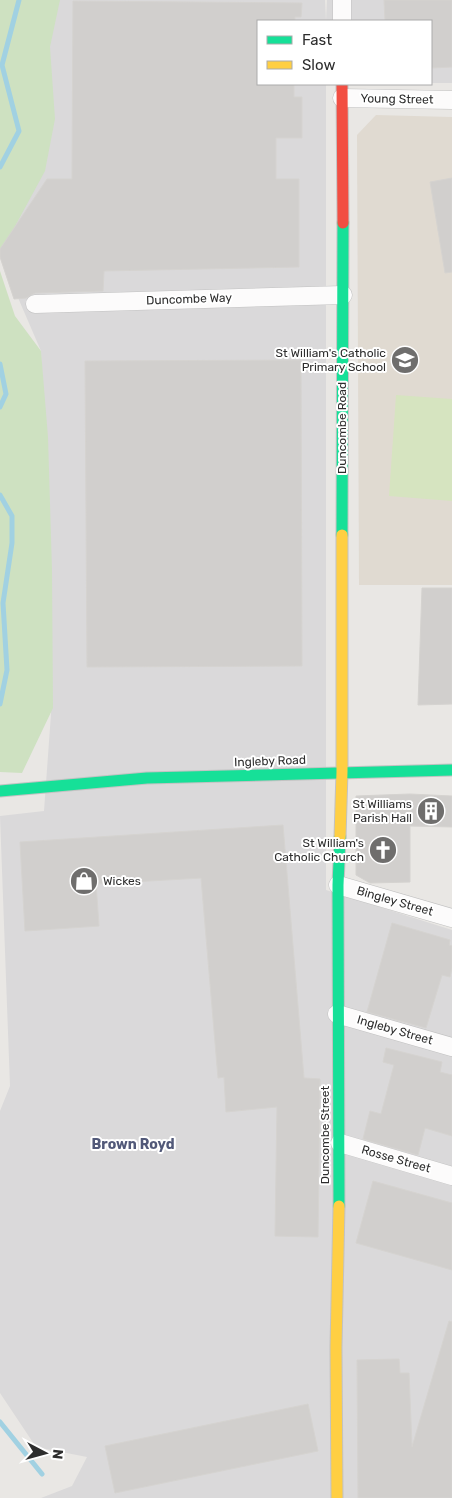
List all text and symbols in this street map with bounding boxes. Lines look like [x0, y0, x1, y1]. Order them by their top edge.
legend [257, 20, 432, 85]
text: Fast [302, 31, 332, 49]
text: Slow [302, 56, 335, 74]
street label: Young Street [360, 91, 434, 107]
street label: Duncombe Way [146, 290, 233, 307]
school or university icon: St William's Catholic Primary School [390, 345, 420, 375]
place label: St William's Catholic Primary School [276, 346, 386, 374]
street label: Duncombe Road [335, 382, 349, 474]
street label: Ingleby Road [234, 753, 306, 769]
building icon: St Williams Parish Hall [416, 796, 446, 826]
place label: St Williams Parish Hall [352, 797, 412, 825]
church icon: St William's Catholic Church [368, 835, 398, 865]
place label: St William's Catholic Church [274, 836, 364, 864]
shop icon: Wickes [69, 866, 99, 896]
place label: Wickes [103, 874, 141, 888]
street label: Bingley Street [355, 883, 435, 919]
street label: Ingleby Street [355, 1012, 435, 1048]
street label: Duncombe Street [318, 1085, 332, 1184]
district label: Brown Royd [92, 1136, 175, 1153]
street label: Rosse Street [360, 1142, 432, 1176]
north arrow [20, 1428, 70, 1478]
text: N [48, 1448, 66, 1460]

